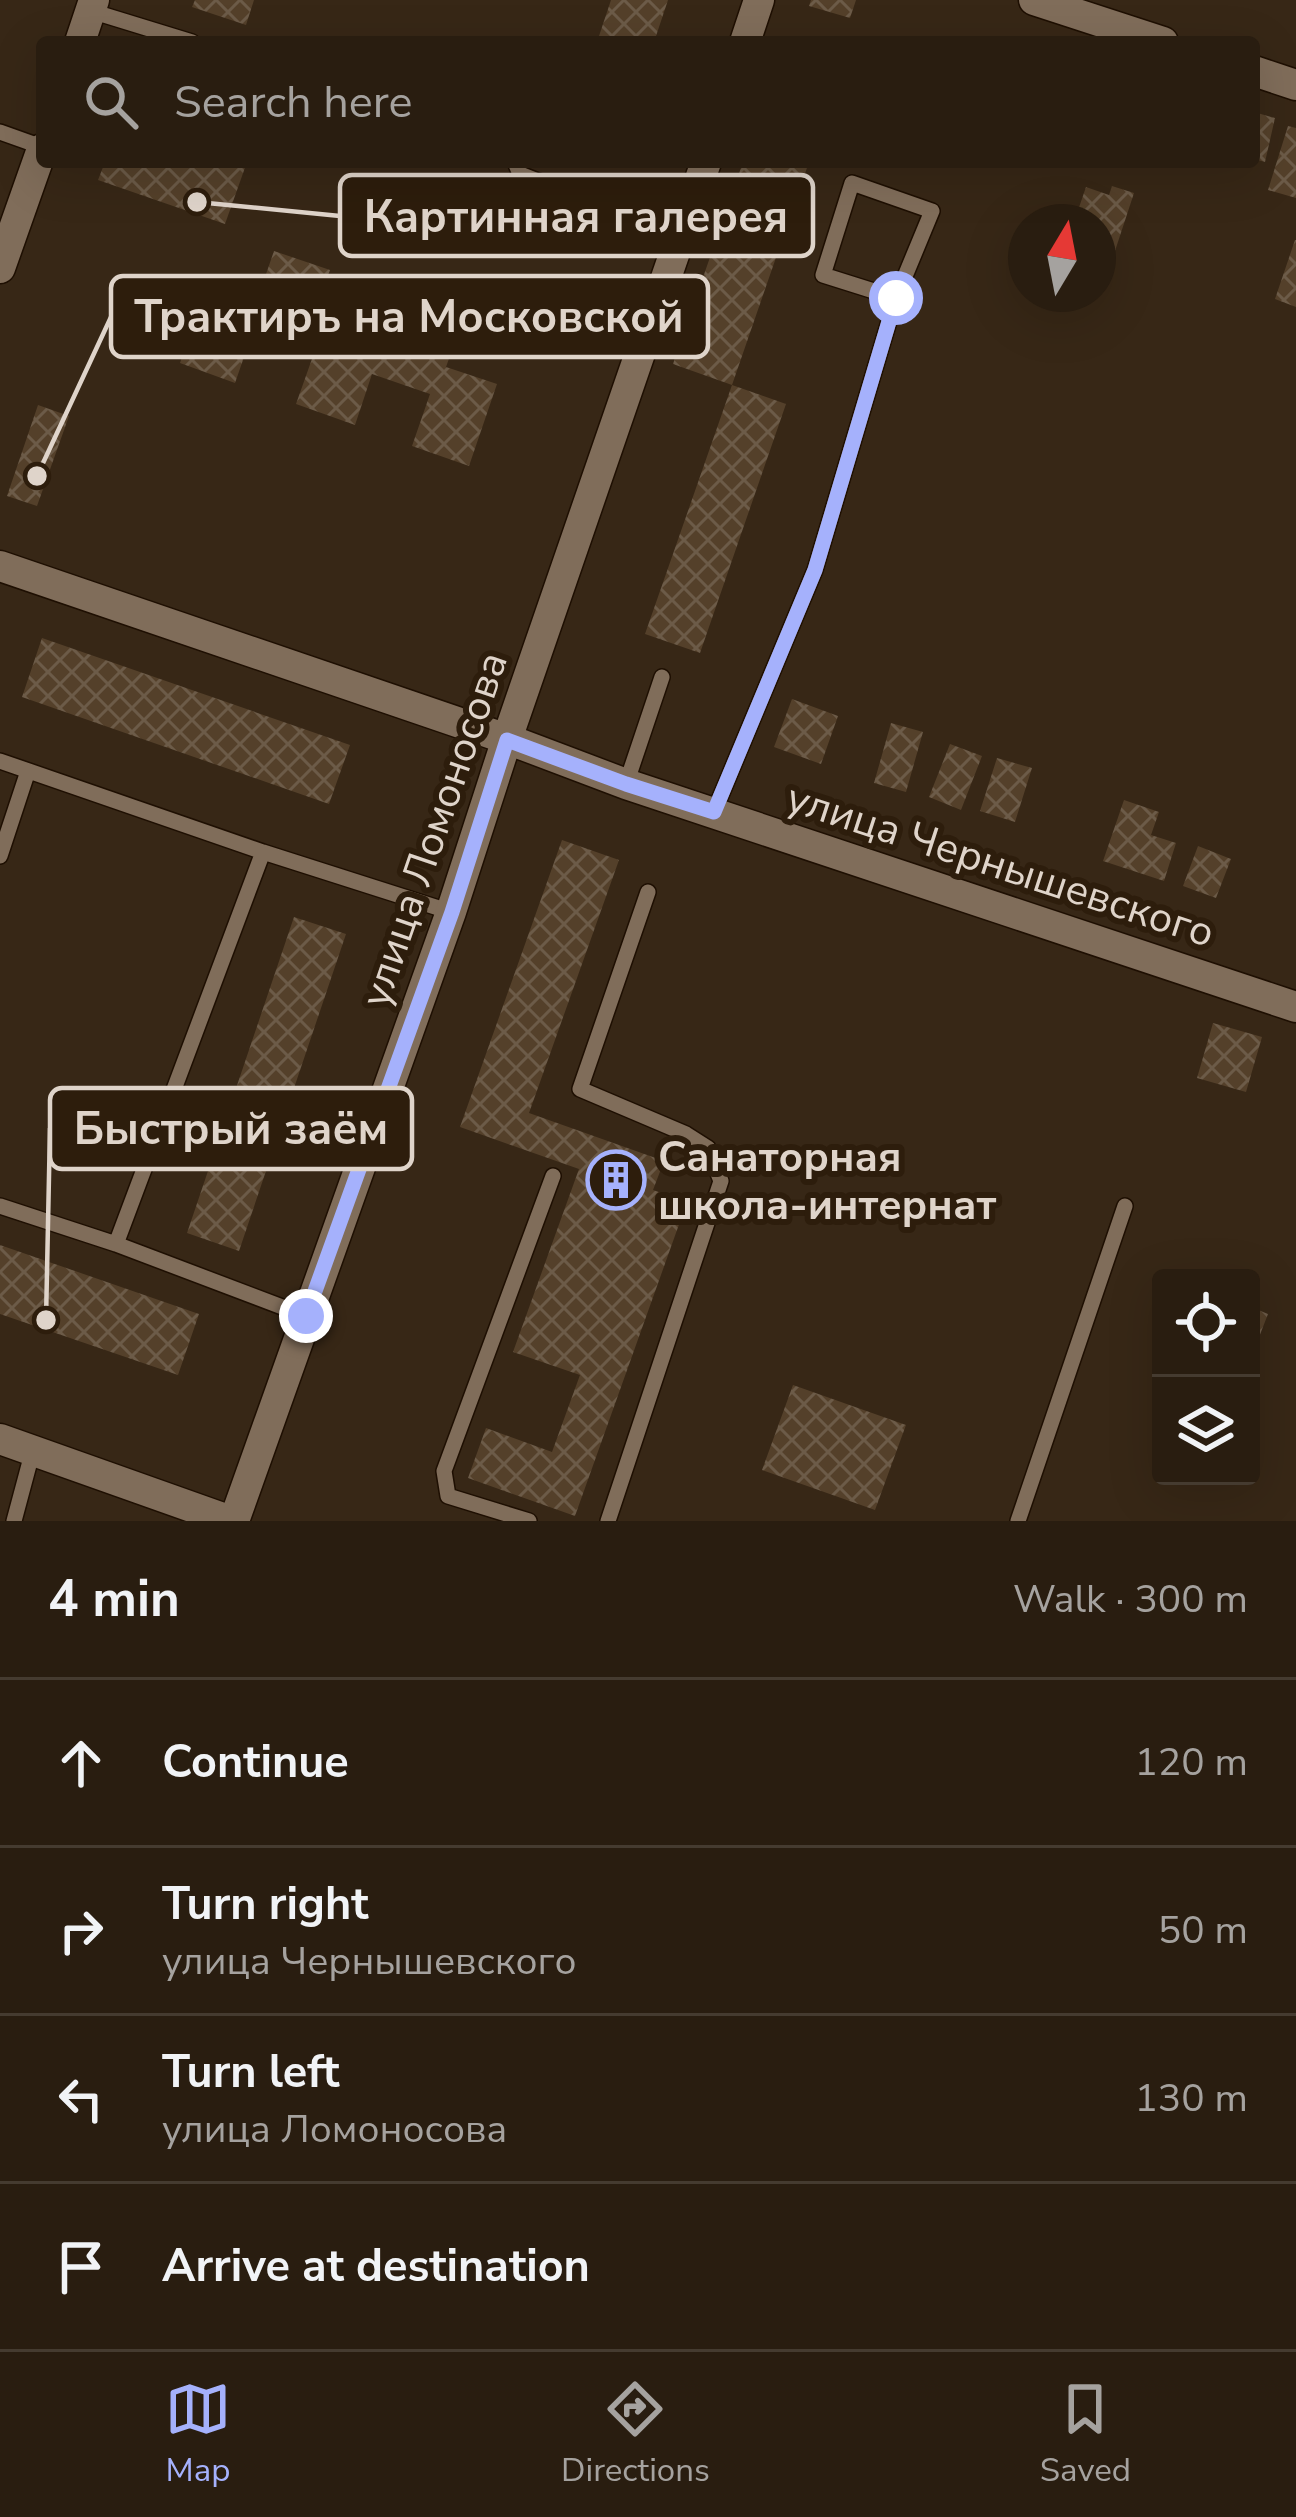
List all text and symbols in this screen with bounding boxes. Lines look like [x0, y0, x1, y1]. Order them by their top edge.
search box [36, 36, 1260, 168]
icon: search [78, 69, 144, 135]
text: Search here [174, 72, 413, 133]
callout: Картинная галерея [340, 175, 813, 256]
text: Картинная галерея [364, 187, 788, 248]
north arrow [1008, 204, 1116, 312]
route start [869, 271, 923, 325]
callout: Трактиръ на Московской [111, 276, 708, 357]
text: Трактиръ на Московской [134, 287, 684, 348]
street label: улица Ломоносова [347, 644, 522, 1015]
street label: улица Чернышевского [779, 769, 1222, 962]
callout: Быстрый заём [50, 1088, 412, 1169]
text: Быстрый заём [74, 1099, 388, 1160]
place label: Санаторная школа-интернат [658, 1129, 996, 1234]
building icon: Санаторная школа-интернат [585, 1149, 647, 1211]
map controls [1152, 1269, 1260, 1485]
button: locate [1152, 1269, 1260, 1377]
route end [279, 1289, 333, 1343]
button: layers [1152, 1377, 1260, 1485]
text: 4 min [48, 1564, 180, 1634]
text: Walk · 300 m [1013, 1573, 1248, 1626]
icon: ahead [48, 1730, 114, 1796]
text: Continue [162, 1732, 349, 1793]
text: 120 m [1134, 1736, 1248, 1789]
text: Turn right [162, 1874, 369, 1935]
icon: right [48, 1898, 114, 1964]
text: 50 m [1158, 1904, 1248, 1957]
text: улица Чернышевского [162, 1935, 577, 1988]
text: Turn left [162, 2042, 340, 2103]
icon: left [48, 2066, 114, 2132]
text: 130 m [1134, 2072, 1248, 2125]
text: улица Ломоносова [162, 2103, 507, 2156]
icon: arrive [48, 2234, 114, 2300]
text: Arrive at destination [162, 2236, 590, 2297]
tab: Map [165, 2376, 231, 2493]
tab: Directions [561, 2376, 710, 2493]
tab: Saved [1040, 2376, 1131, 2493]

